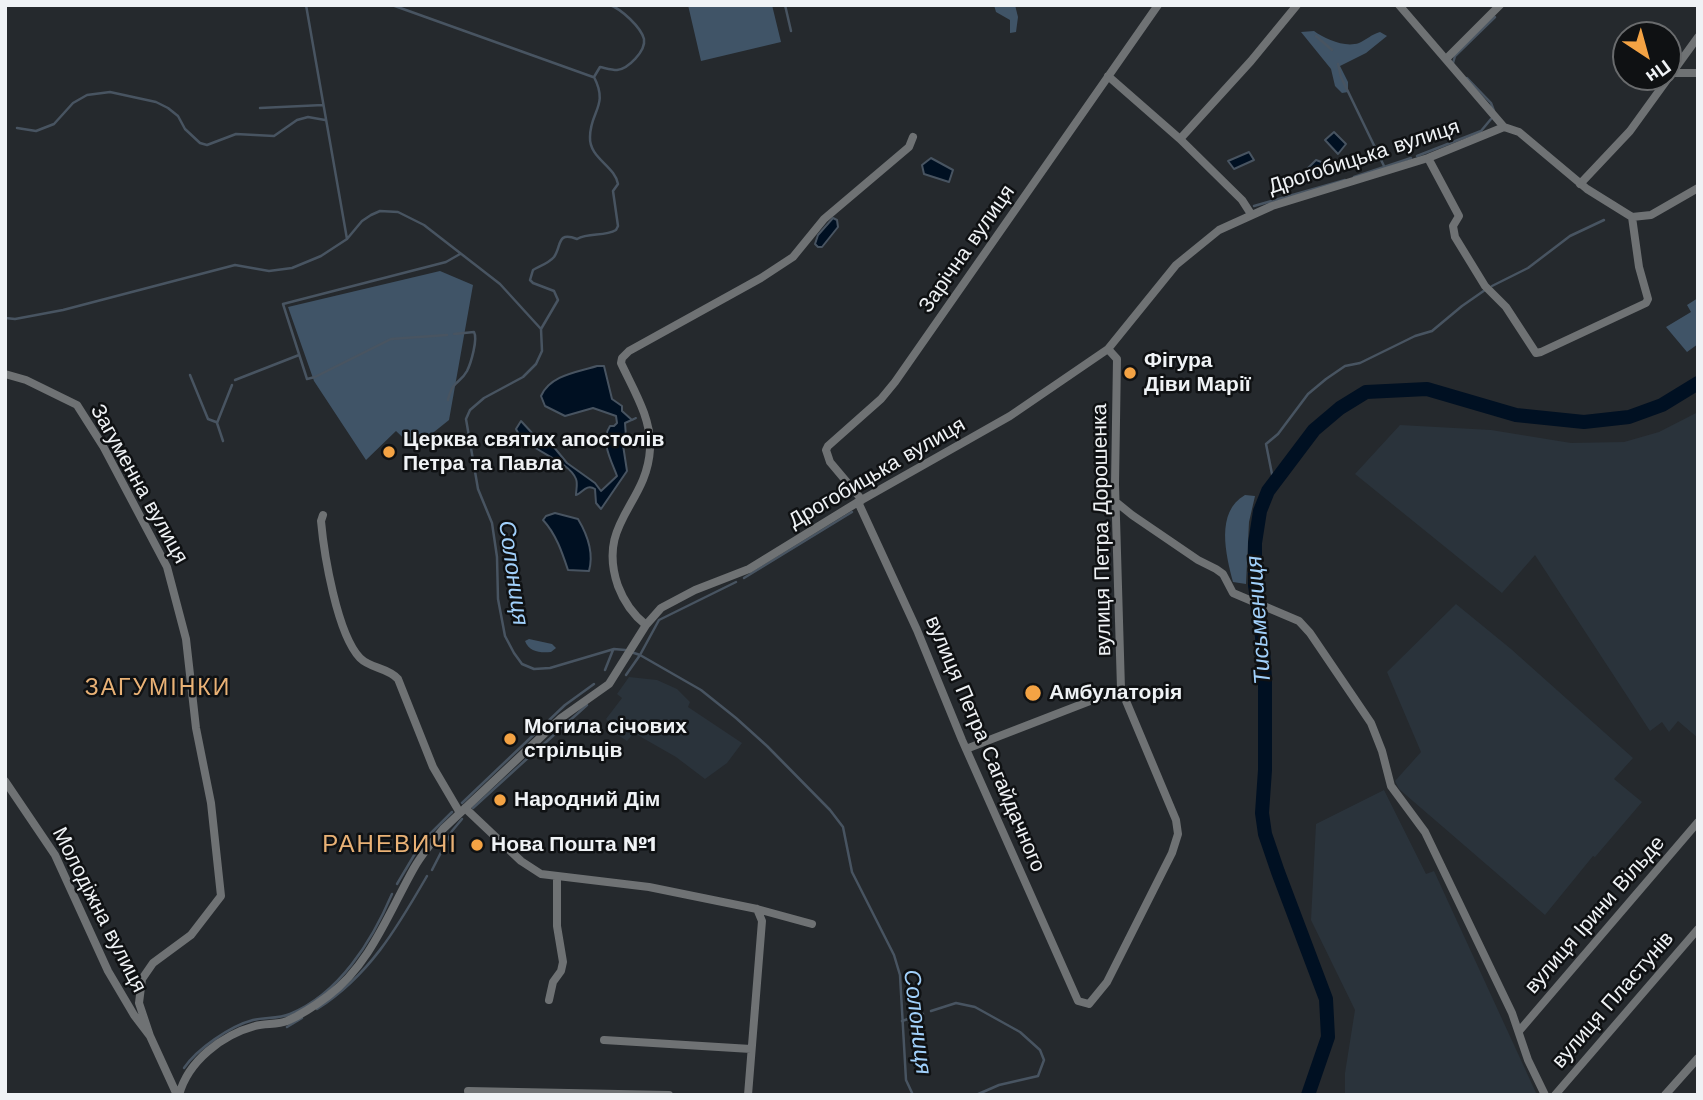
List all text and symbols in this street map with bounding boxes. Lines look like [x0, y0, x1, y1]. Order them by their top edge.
north arrow [1612, 21, 1682, 91]
text: Пн [1642, 55, 1675, 88]
street label: Дрогобицька вулиця [1265, 114, 1463, 200]
street label: Зарічна вулиця [914, 180, 1020, 318]
place label: Фігура Діви Марії [1144, 348, 1251, 398]
marker: Фігура Діви Марії [1122, 365, 1138, 381]
street label: Загуменна вулиця [85, 400, 193, 568]
street label: вулиця Петра Дорошенка [1087, 404, 1117, 656]
street label: Дрогобицька вулиця [784, 412, 970, 534]
place label: Церква святих апостолів Петра та Павла [403, 427, 664, 477]
marker: Церква святих апостолів Петра та Павла [381, 444, 397, 460]
water label: Солониця [492, 519, 534, 627]
water label: Тисьмениця [1241, 555, 1277, 685]
street label: вулиця Петра Сагайдачного [920, 612, 1050, 876]
district label: ЗАГУМІНКИ [86, 674, 230, 702]
place label: Амбулаторія [1049, 680, 1182, 706]
marker: Амбулаторія [1023, 683, 1043, 703]
place label: Могила січових стрільців [524, 714, 687, 764]
marker: Могила січових стрільців [502, 731, 518, 747]
place label: Народний Дім [514, 787, 660, 813]
marker: Народний Дім [492, 792, 508, 808]
street label: Молодіжна вулиця [46, 823, 152, 997]
district label: РАНЕВИЧІ [323, 831, 457, 859]
street label: вулиця Ірини Вільде [1520, 831, 1670, 999]
place label: Нова Пошта №1 [491, 832, 656, 858]
marker: Нова Пошта №1 [469, 837, 485, 853]
street label: вулиця Пластунів [1547, 927, 1679, 1073]
water label: Солониця [897, 968, 937, 1076]

